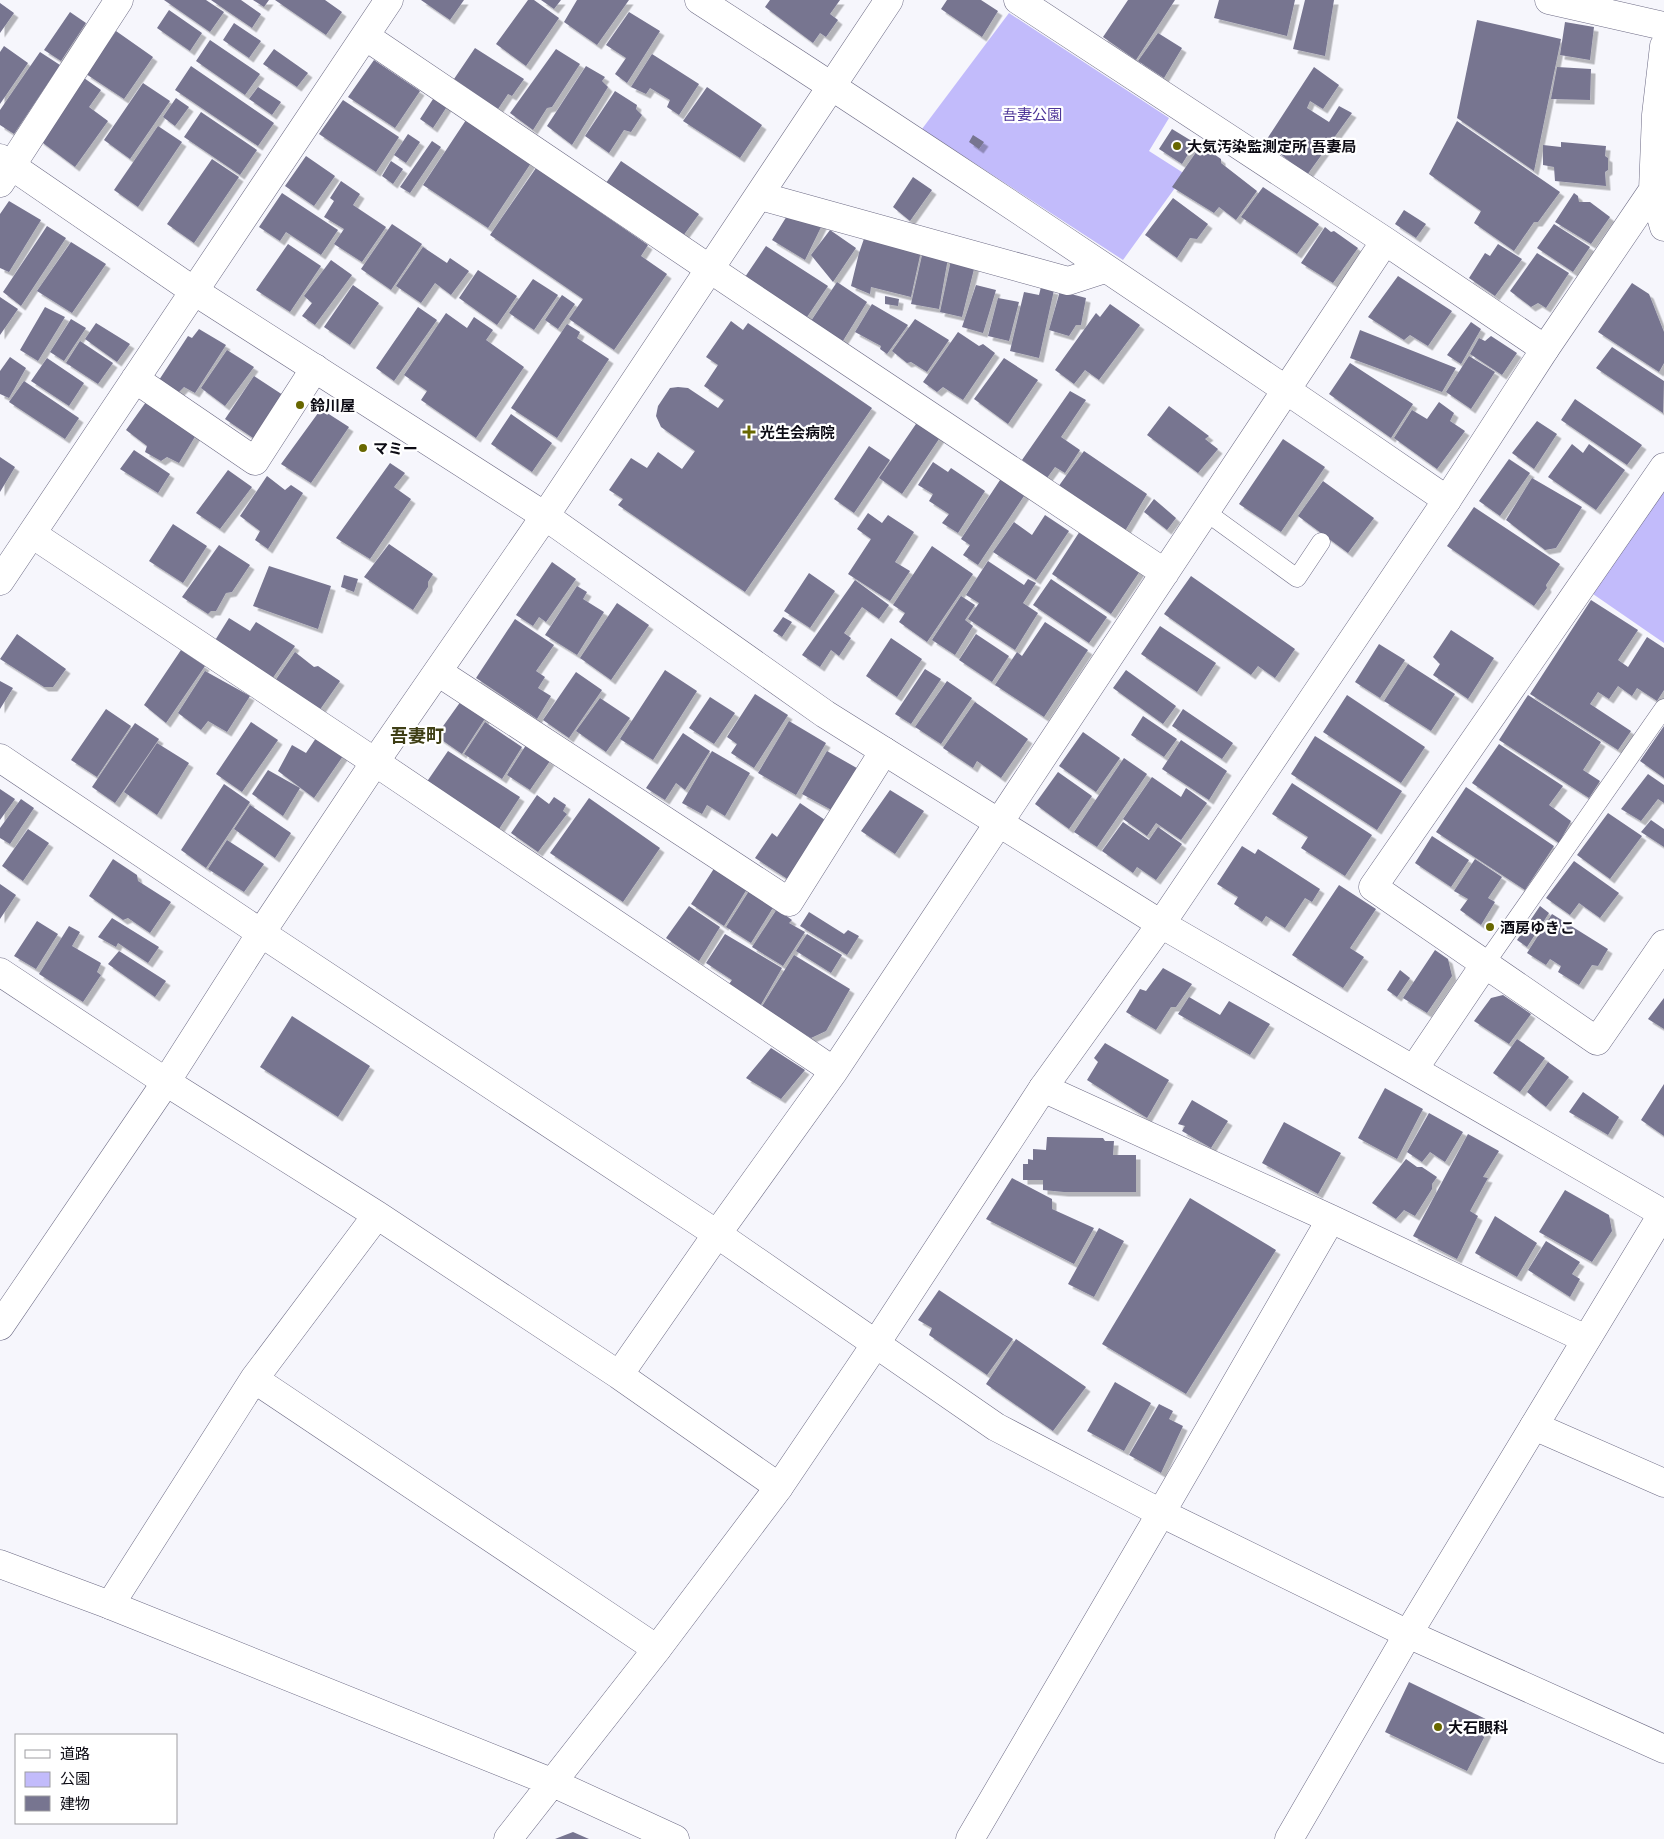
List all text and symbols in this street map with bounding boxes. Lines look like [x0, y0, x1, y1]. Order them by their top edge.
park label: 吾妻公園 [1002, 105, 1062, 124]
place label: 大気汚染監測定所 吾妻局 [1187, 137, 1356, 156]
marker: 大気汚染監測定所 吾妻局 [1171, 140, 1183, 152]
place label: 鈴川屋 [310, 396, 355, 415]
marker: 鈴川屋 [294, 399, 306, 411]
place label: 光生会病院 [760, 423, 835, 442]
marker: 光生会病院 [742, 425, 756, 439]
place label: マミー [373, 439, 418, 458]
marker: マミー [357, 442, 369, 454]
district label: 吾妻町 [390, 725, 444, 747]
place label: 酒房ゆきこ [1500, 918, 1575, 937]
marker: 酒房ゆきこ [1484, 921, 1496, 933]
place label: 大石眼科 [1448, 1718, 1508, 1737]
marker: 大石眼科 [1432, 1721, 1444, 1733]
legend [15, 1734, 178, 1824]
text: 道路 [60, 1744, 90, 1763]
text: 公園 [60, 1769, 90, 1788]
text: 建物 [60, 1794, 90, 1813]

